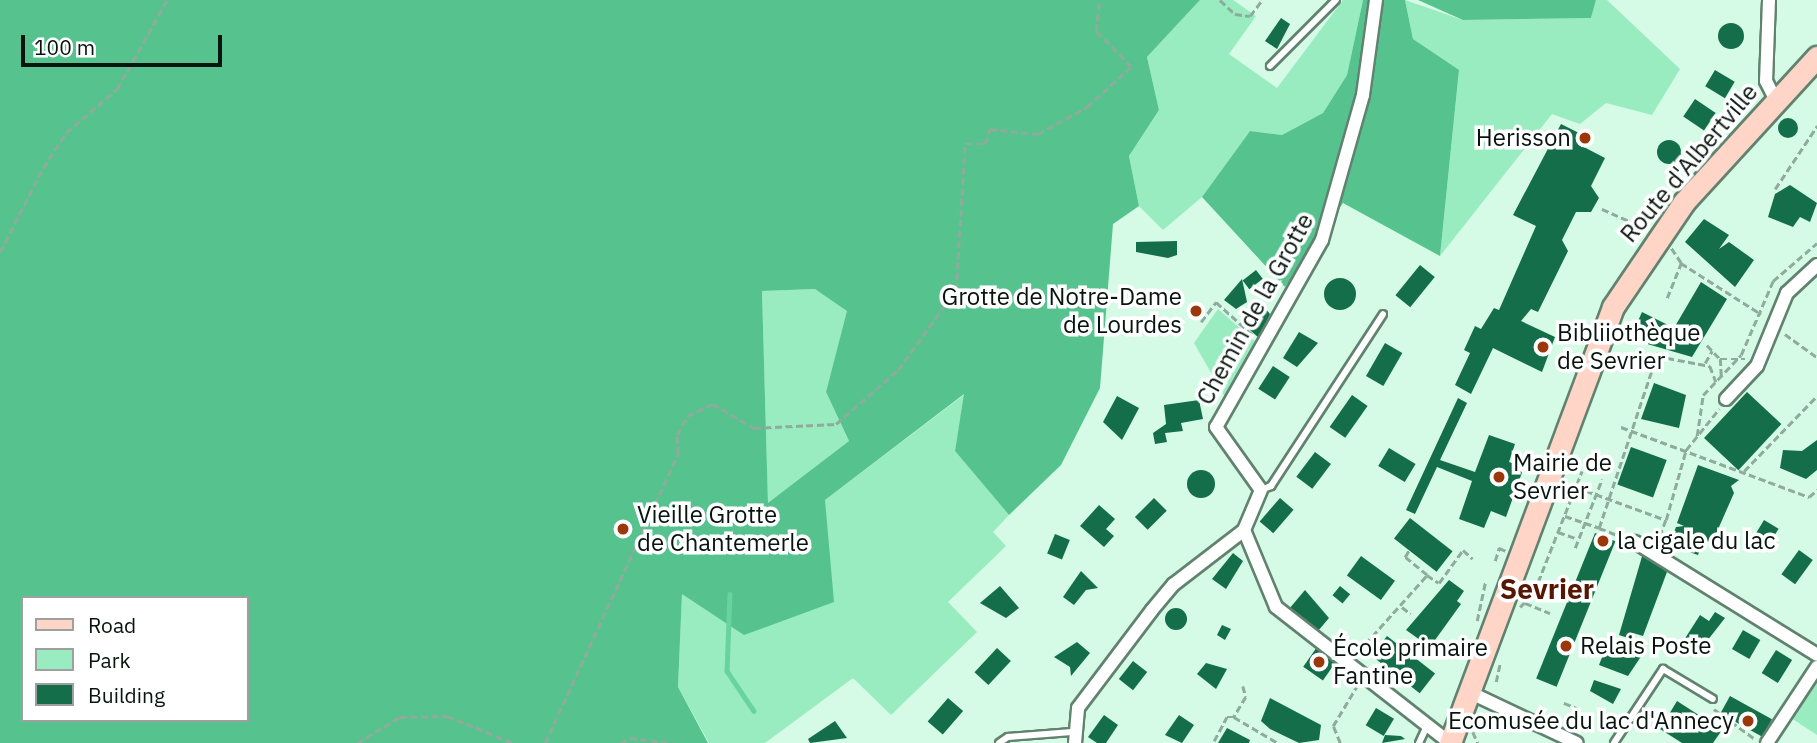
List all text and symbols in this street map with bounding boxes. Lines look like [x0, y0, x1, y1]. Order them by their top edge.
scale bar [24, 21, 226, 65]
text: 100 m [34, 33, 95, 61]
street label: Route d'Albertville [1614, 78, 1764, 248]
place label: Herisson [1476, 124, 1571, 152]
marker: Herisson [1577, 130, 1593, 146]
street label: Chemin de la Grotte [1190, 208, 1320, 410]
place label: Grotte de Notre-Dame de Lourdes [941, 283, 1182, 339]
marker: Grotte de Notre-Dame de Lourdes [1188, 303, 1204, 319]
place label: Bibliiothèque de Sevrier [1557, 319, 1701, 375]
marker: Bibliiothèque de Sevrier [1535, 339, 1551, 355]
place label: Mairie de Sevrier [1513, 449, 1612, 505]
marker: Mairie de Sevrier [1491, 469, 1507, 485]
place label: Vieille Grotte de Chantemerle [637, 501, 809, 557]
marker: Vieille Grotte de Chantemerle [615, 521, 631, 537]
place label: la cigale du lac [1617, 527, 1775, 555]
marker: la cigale du lac [1595, 533, 1611, 549]
district label: Sevrier [1500, 572, 1594, 606]
legend [21, 596, 248, 722]
text: Road [88, 611, 136, 639]
place label: Relais Poste [1580, 632, 1711, 660]
place label: École primaire Fantine [1333, 634, 1488, 690]
marker: Relais Poste [1558, 638, 1574, 654]
text: Park [88, 646, 131, 674]
marker: École primaire Fantine [1311, 654, 1327, 670]
text: Building [88, 681, 165, 709]
place label: Ecomusée du lac d'Annecy [1448, 707, 1734, 735]
marker: Ecomusée du lac d'Annecy [1740, 713, 1756, 729]

